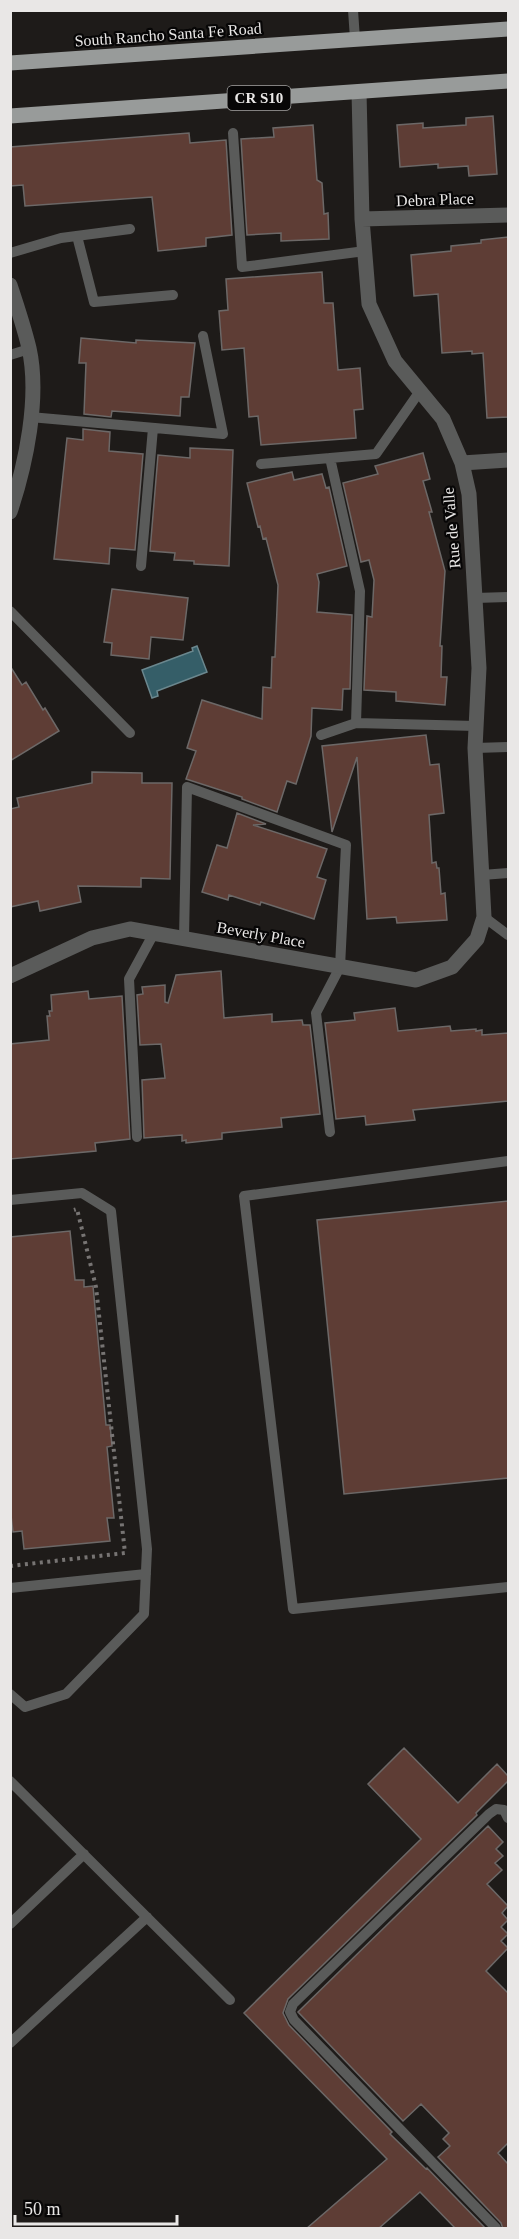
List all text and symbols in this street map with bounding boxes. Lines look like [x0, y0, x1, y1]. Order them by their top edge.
street label: South Rancho Santa Fe Road [74, 19, 262, 50]
road number: CR S10 [228, 86, 290, 110]
street label: Debra Place [396, 190, 474, 209]
street label: Rue de Valle [439, 487, 464, 569]
street label: Beverly Place [215, 918, 306, 952]
scale bar [15, 2188, 177, 2226]
text: 50 m [24, 2199, 61, 2219]

